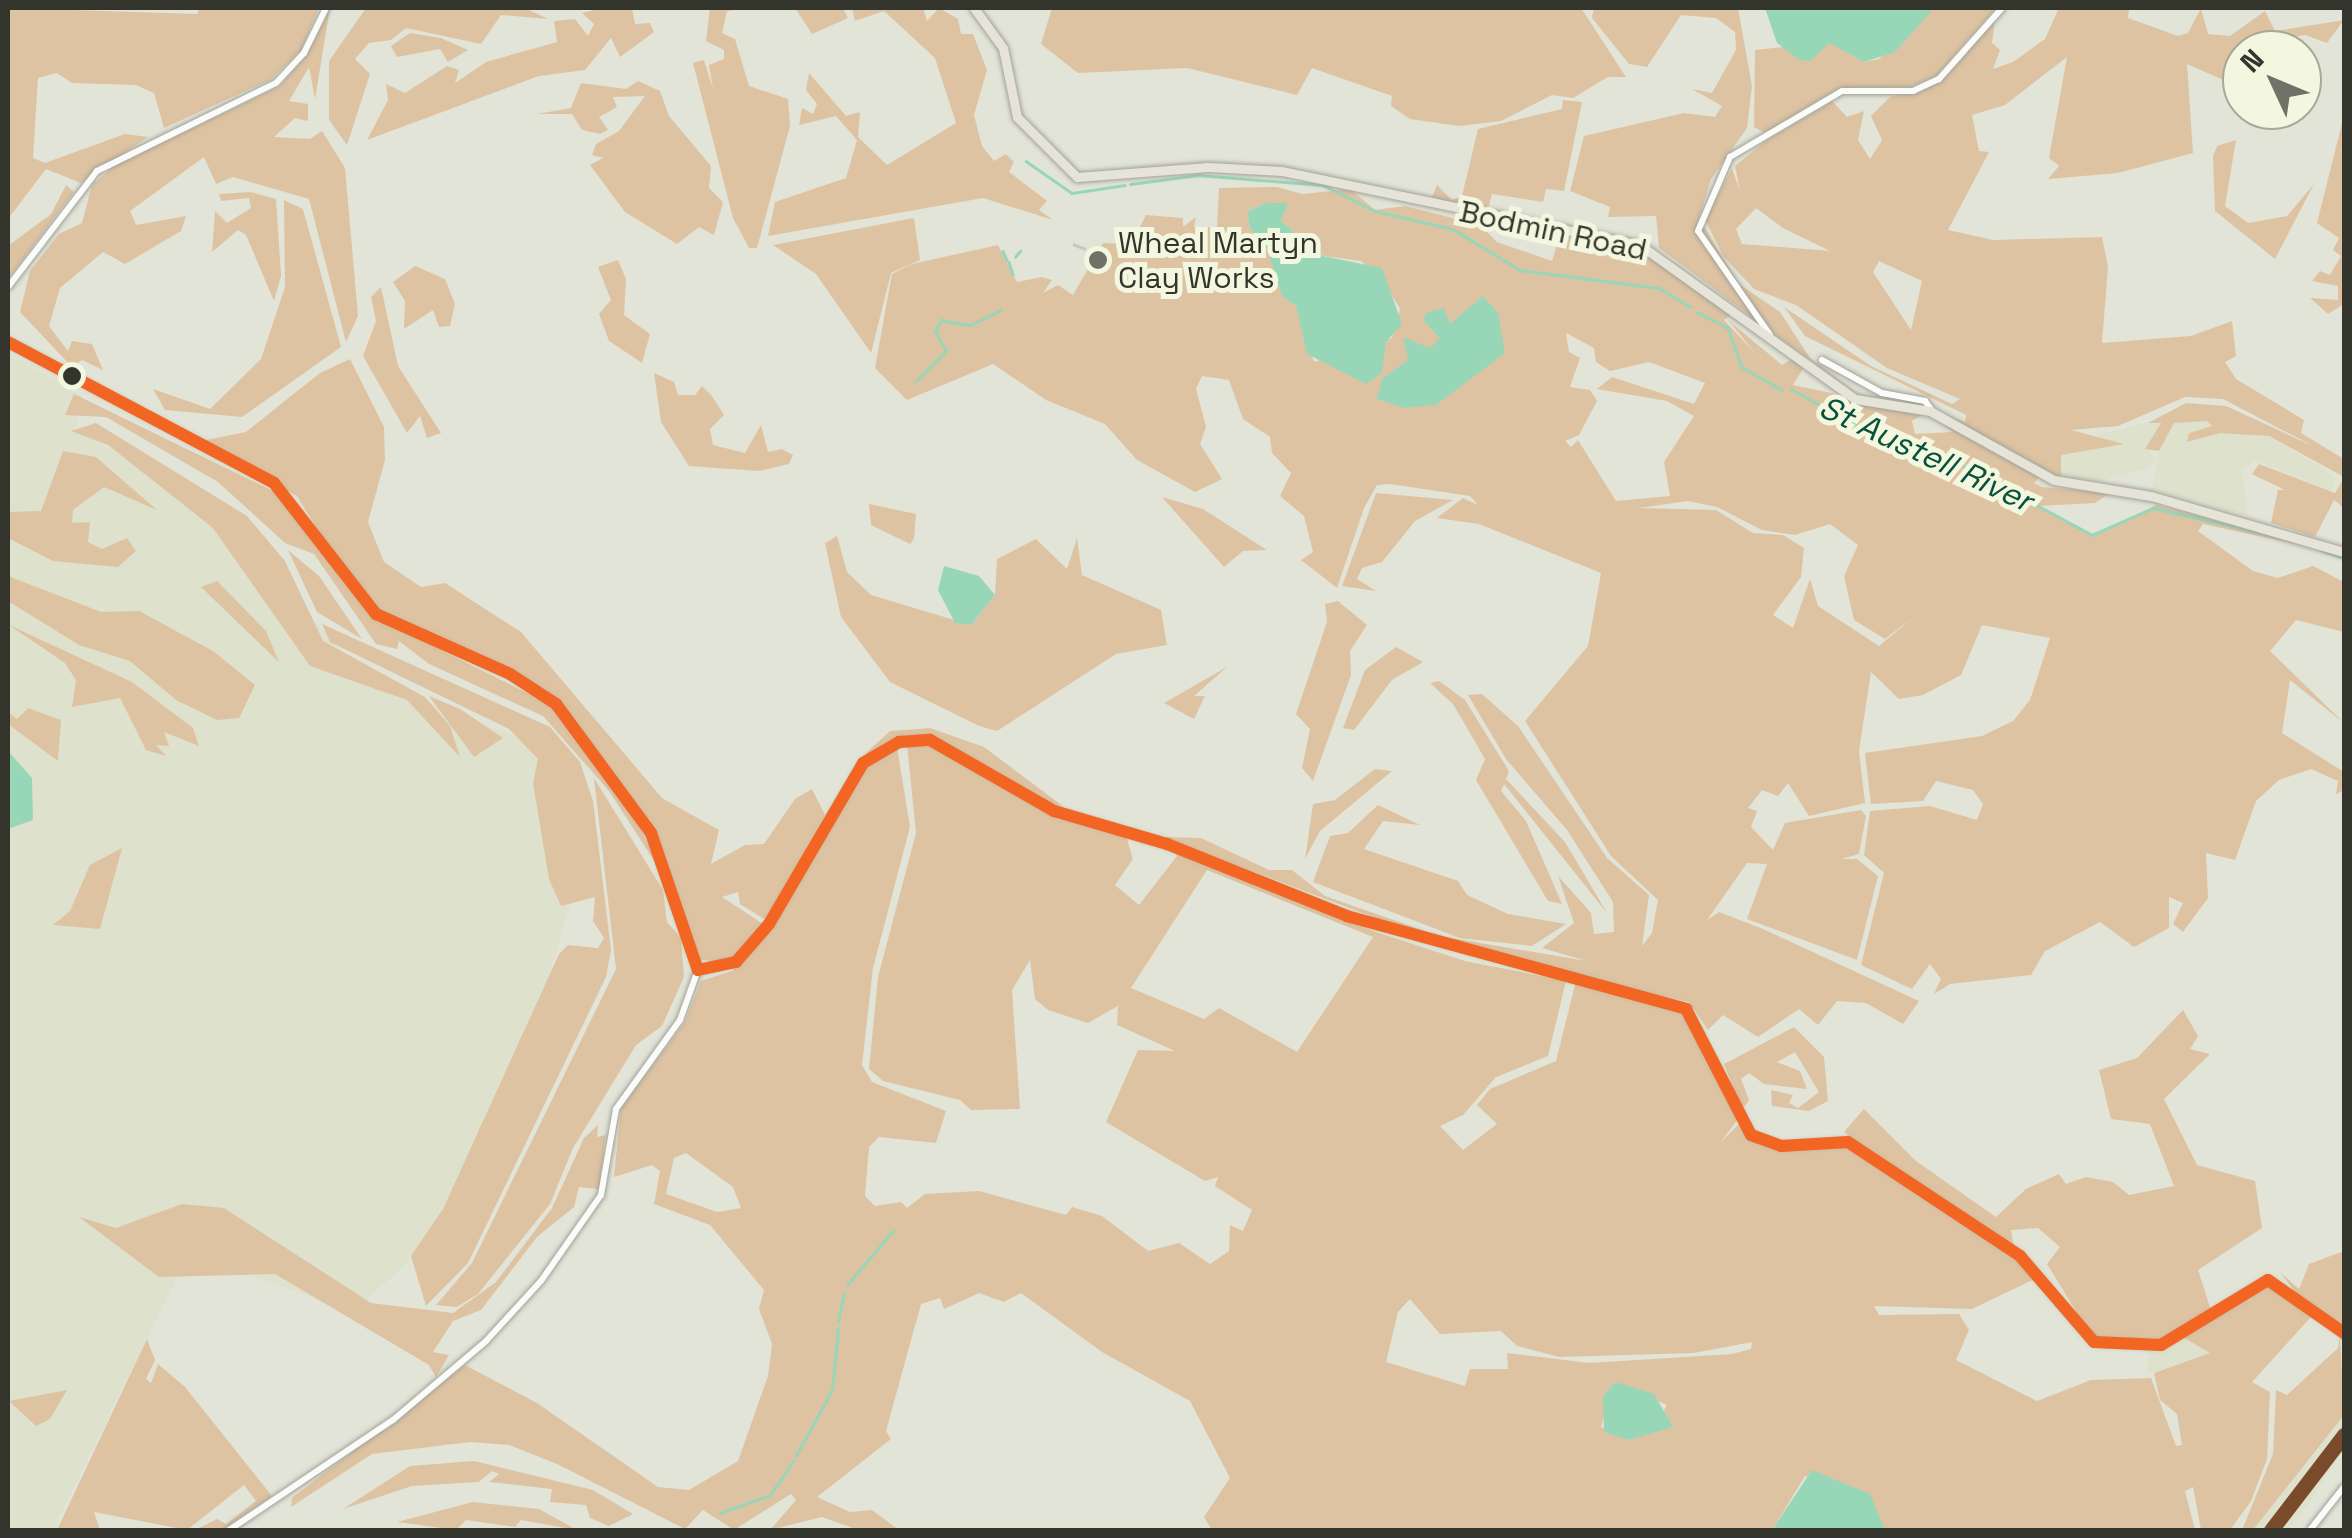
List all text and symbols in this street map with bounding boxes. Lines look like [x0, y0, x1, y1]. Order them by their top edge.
north arrow [2222, 30, 2322, 130]
text: N [2232, 41, 2271, 80]
street label: Bodmin Road [1456, 194, 1650, 268]
place label: Wheal Martyn Clay Works [1118, 225, 1318, 296]
marker: Wheal Martyn Clay Works [1087, 249, 1109, 271]
unlabelled marker [62, 366, 82, 386]
water label: St Austell River [1813, 388, 2039, 520]

